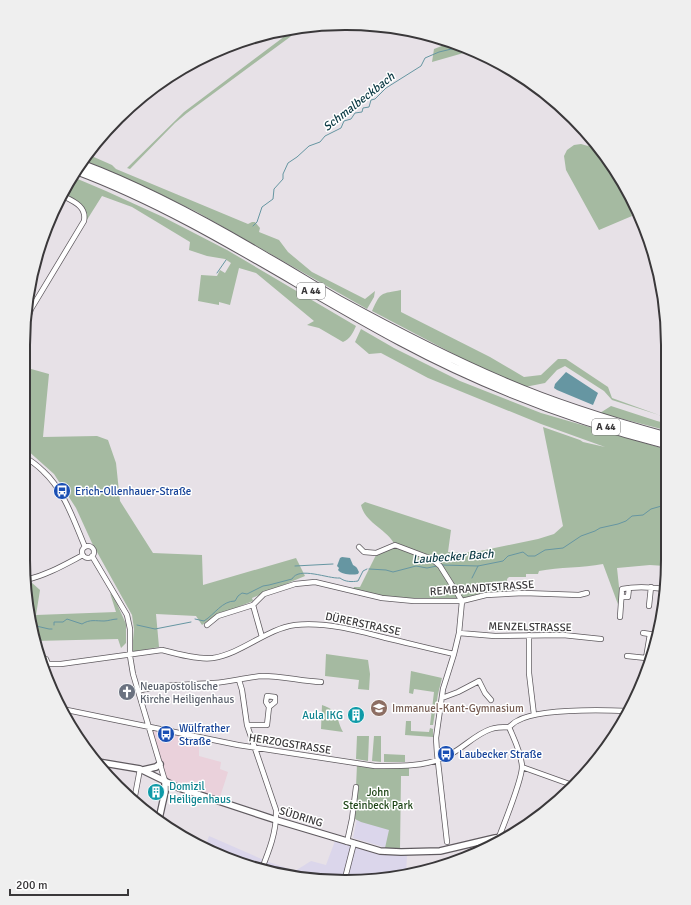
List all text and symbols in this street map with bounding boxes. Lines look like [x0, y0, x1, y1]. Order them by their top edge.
water label: Schmalbeckbach [320, 69, 398, 135]
road number: A 44 [297, 283, 325, 299]
road number: A 44 [592, 419, 620, 435]
bus stop icon: Erich-Ollenhauer-Straße [52, 481, 72, 501]
place label: Erich-Ollenhauer-Straße [75, 485, 191, 498]
water label: Laubecker Bach [412, 547, 494, 567]
street label: REMBRANDTSTRASSE [429, 578, 535, 598]
street label: DÜRERSTRASSE [324, 609, 402, 638]
street label: MENZELSTRASSE [488, 620, 572, 634]
place label: Neuapostolische Kirche Heiligenhaus [140, 680, 234, 706]
church icon: Neuapostolische Kirche Heiligenhaus [117, 682, 137, 702]
school or university icon: Immanuel-Kant-Gymnasium [369, 698, 389, 718]
place label: Immanuel-Kant-Gymnasium [392, 702, 524, 715]
building icon: Aula IKG [346, 705, 366, 725]
place label: Aula IKG [302, 709, 343, 722]
place label: Wülfrather Straße [179, 722, 230, 748]
bus stop icon: Wülfrather Straße [156, 724, 176, 744]
street label: HERZOGSTRASSE [248, 731, 332, 757]
bus stop icon: Laubecker Straße [436, 744, 456, 764]
place label: Laubecker Straße [459, 748, 542, 761]
place label: Domizil Heiligenhaus [169, 780, 231, 806]
building icon: Domizil Heiligenhaus [146, 782, 166, 802]
park label: John Steinbeck Park [343, 786, 413, 812]
street label: SÜDRING [278, 803, 325, 830]
scale bar [10, 871, 128, 897]
text: 200 m [16, 878, 48, 893]

